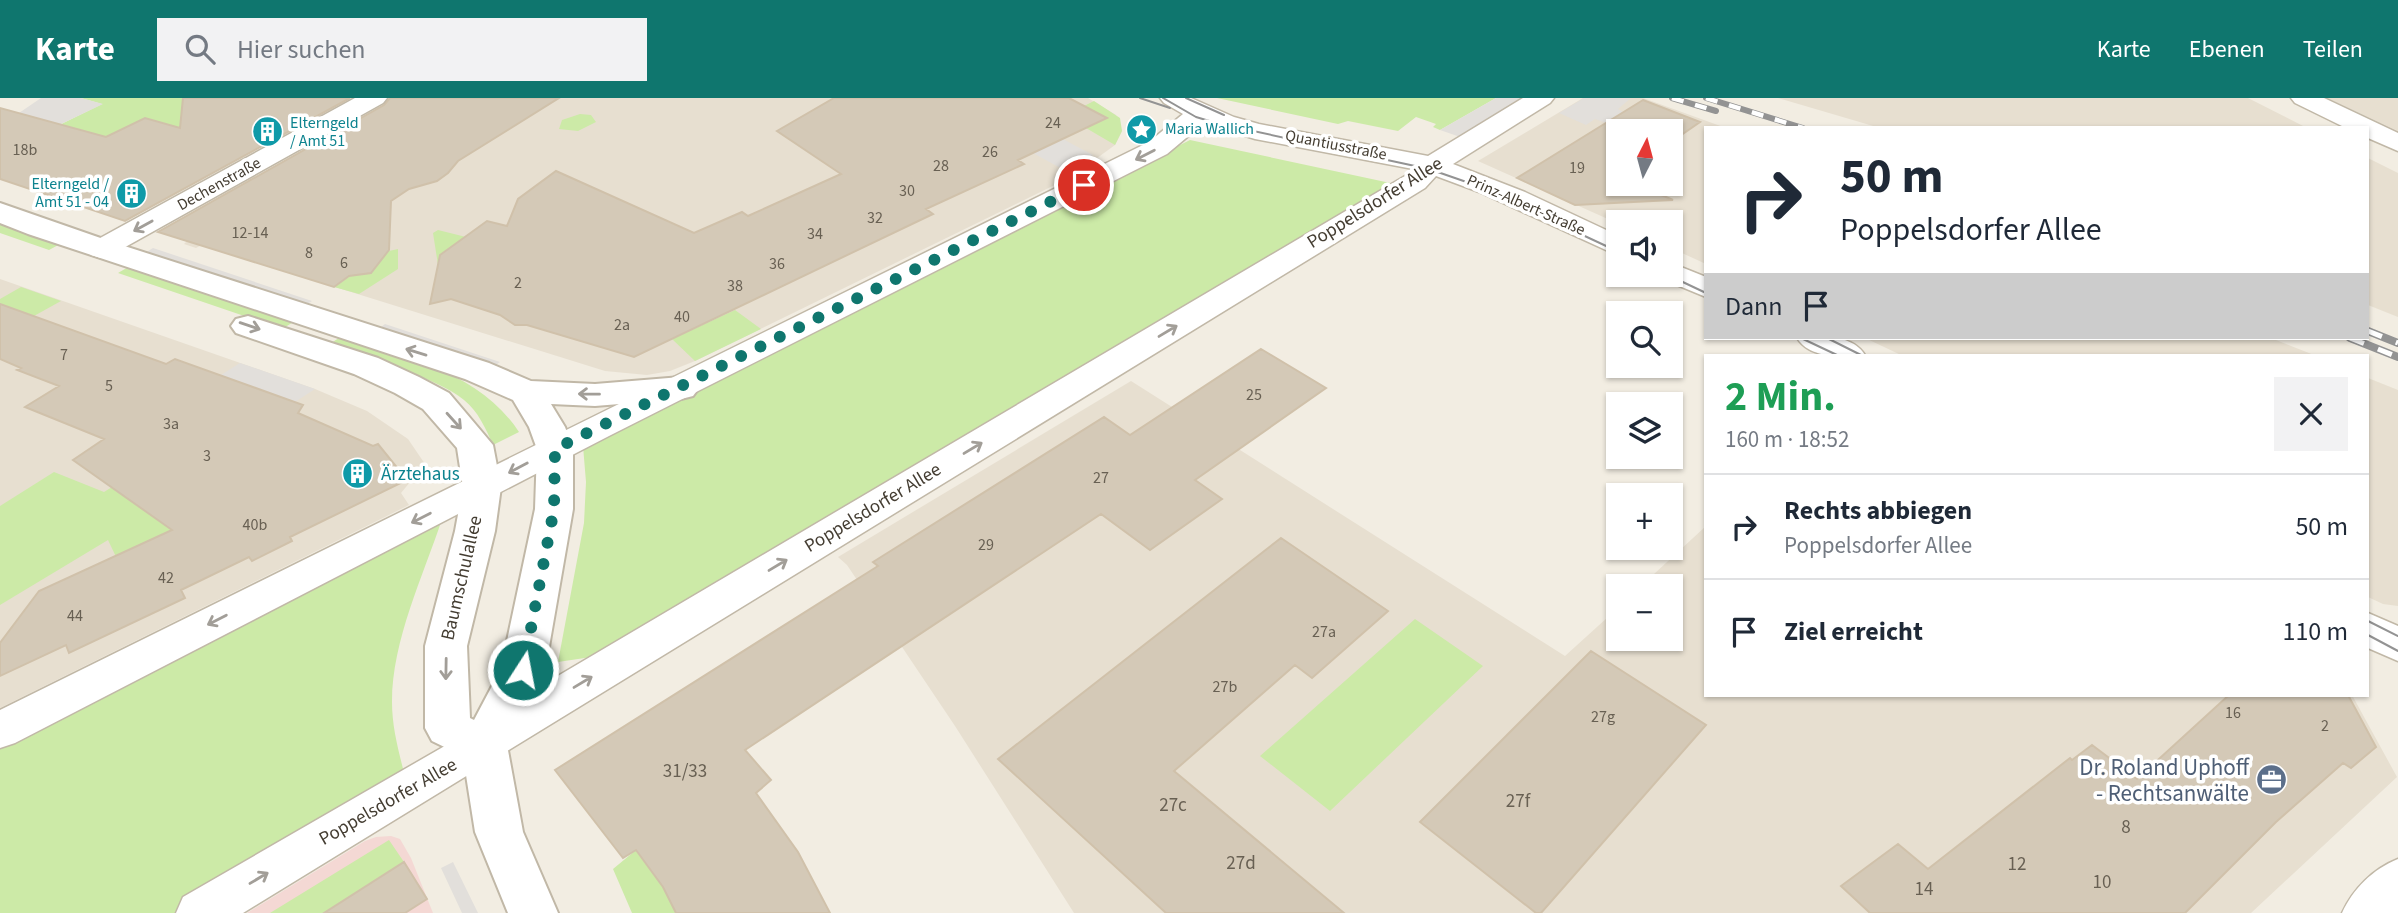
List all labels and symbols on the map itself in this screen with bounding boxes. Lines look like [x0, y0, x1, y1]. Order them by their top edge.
place label: Elterngeld / Amt 51 [290, 112, 359, 152]
house number: 24 [1045, 112, 1061, 134]
place icon: Maria Wallich [1125, 112, 1159, 146]
building icon: Elterngeld / Amt 51 [250, 115, 284, 149]
place label: Maria Wallich [1165, 118, 1254, 140]
north arrow [1606, 119, 1684, 196]
street label: Quantiusstraße [1283, 124, 1389, 166]
house number: 18b [13, 139, 38, 161]
house number: 26 [982, 141, 998, 163]
one-way arrow [1135, 148, 1156, 162]
street label: Poppelsdorfer Allee [1302, 150, 1448, 256]
street label: Dechenstraße [173, 152, 265, 216]
house number: 28 [933, 155, 949, 177]
pin [1054, 155, 1114, 215]
house number: 19 [1569, 157, 1585, 179]
street label: Prinz-Albert-Straße [1463, 169, 1589, 241]
place label: Elterngeld / Amt 51 - 04 [32, 173, 109, 213]
building icon: Elterngeld / Amt 51 - 04 [115, 176, 149, 210]
house number: 30 [899, 180, 915, 202]
house number: 32 [867, 207, 883, 229]
one-way arrow [133, 220, 154, 233]
house number: 12-14 [232, 222, 268, 244]
house number: 34 [807, 223, 823, 245]
house number: 8 [305, 242, 313, 264]
house number: 6 [340, 252, 348, 274]
house number: 36 [769, 253, 785, 275]
house number: 2 [514, 272, 522, 294]
house number: 38 [727, 275, 743, 297]
house number: 40 [674, 306, 690, 328]
house number: 2a [614, 314, 630, 336]
one-way arrow [238, 321, 260, 333]
one-way arrow [1158, 323, 1178, 337]
house number: 7 [60, 344, 68, 366]
one-way arrow [405, 344, 427, 357]
house number: 5 [105, 375, 113, 397]
house number: 25 [1246, 384, 1262, 406]
one-way arrow [578, 388, 601, 401]
one-way arrow [445, 412, 462, 429]
house number: 3a [163, 413, 179, 435]
one-way arrow [963, 441, 983, 455]
house number: 3 [203, 445, 211, 467]
street label: Poppelsdorfer Allee [799, 456, 947, 560]
building icon: Ärztehaus [341, 457, 375, 491]
place label: Ärztehaus [381, 461, 460, 488]
one-way arrow [509, 461, 529, 475]
house number: 27 [1093, 467, 1109, 489]
one-way arrow [411, 511, 432, 525]
street label: Baumschulallee [435, 513, 489, 643]
house number: 40b [243, 514, 268, 536]
house number: 29 [978, 534, 994, 556]
one-way arrow [768, 558, 788, 572]
house number: 42 [158, 567, 174, 589]
house number: 44 [67, 605, 83, 627]
one-way arrow [208, 614, 228, 628]
house number: 27a [1312, 621, 1336, 643]
position arrow [486, 633, 560, 707]
one-way arrow [439, 658, 453, 681]
one-way arrow [573, 675, 593, 689]
house number: 27b [1213, 676, 1238, 698]
house number: 16 [2225, 702, 2241, 724]
house number: 27g [1591, 706, 1615, 728]
house number: 2 [2321, 715, 2329, 737]
street label: Poppelsdorfer Allee [314, 751, 462, 853]
place label: Dr. Roland Uphoff - Rechtsanwälte [2079, 751, 2250, 810]
house number: 31/33 [663, 758, 707, 785]
office icon: Dr. Roland Uphoff - Rechtsanwälte [2255, 763, 2289, 797]
house number: 27f [1506, 788, 1532, 815]
house number: 27c [1159, 792, 1187, 819]
house number: 8 [2121, 814, 2131, 841]
house number: 27d [1226, 850, 1256, 877]
house number: 12 [2008, 851, 2026, 878]
house number: 10 [2093, 869, 2111, 896]
one-way arrow [248, 871, 268, 885]
house number: 14 [1915, 876, 1933, 903]

